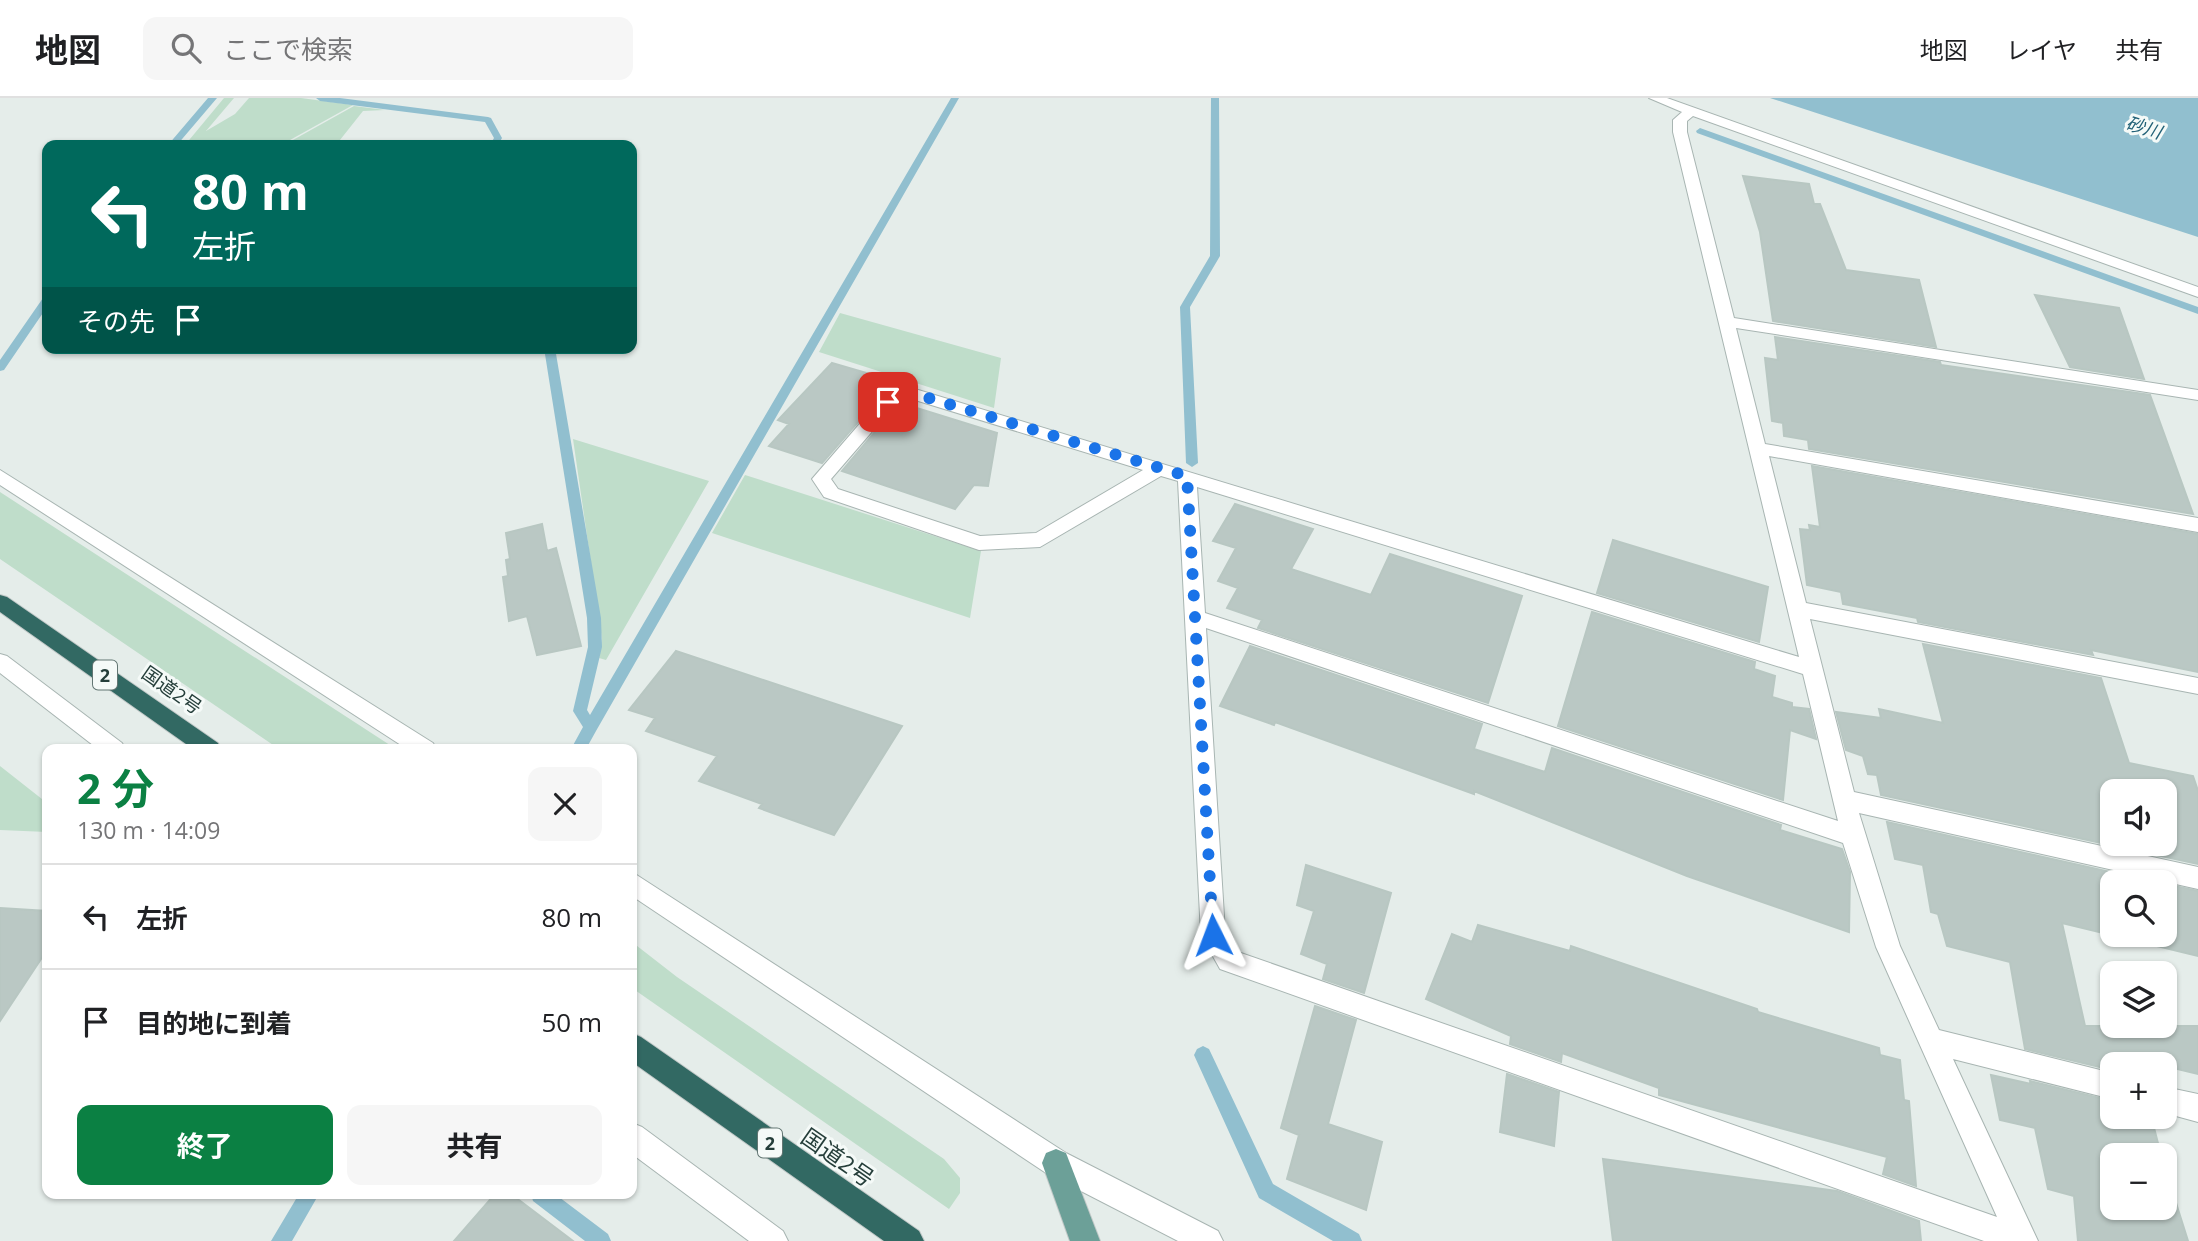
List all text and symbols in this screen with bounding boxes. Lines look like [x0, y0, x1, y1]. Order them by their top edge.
search box [143, 17, 633, 80]
text: 地図 [35, 27, 101, 72]
icon: search [167, 29, 205, 67]
text: ここで検索 [223, 31, 353, 67]
text: 地図 [1920, 33, 1968, 66]
text: レイヤ [2006, 33, 2077, 66]
text: 共有 [2115, 33, 2163, 66]
water label: 砂川 [2123, 110, 2167, 144]
text: 80 m [192, 158, 309, 224]
icon: left [77, 168, 168, 259]
text: 左折 [192, 224, 256, 267]
icon: arrive [169, 301, 207, 339]
text: その先 [77, 303, 155, 339]
pin [858, 372, 918, 432]
icon: arrive [869, 383, 907, 421]
road number: 2 [93, 660, 117, 690]
street label: 国道2号 [137, 660, 207, 720]
text: 2 分 [77, 759, 154, 816]
button: close [528, 767, 602, 841]
map controls [2100, 779, 2177, 1220]
button: sound [2100, 779, 2177, 856]
text: 130 m · 14:09 [77, 814, 220, 846]
button: search [2100, 870, 2177, 947]
icon: left [77, 898, 115, 936]
position arrow [1176, 898, 1250, 972]
text: 80 m [541, 899, 602, 935]
text: 左折 [136, 900, 188, 936]
button: layers [2100, 961, 2177, 1038]
icon: arrive [77, 1003, 115, 1041]
text: 50 m [541, 1004, 602, 1040]
text: 目的地に到着 [136, 1005, 292, 1041]
button: + [2100, 1052, 2177, 1129]
button: 終了 [77, 1105, 333, 1185]
button: 共有 [347, 1105, 602, 1185]
street label: 国道2号 [795, 1120, 881, 1194]
road number: 2 [758, 1128, 782, 1158]
button: − [2100, 1143, 2177, 1220]

